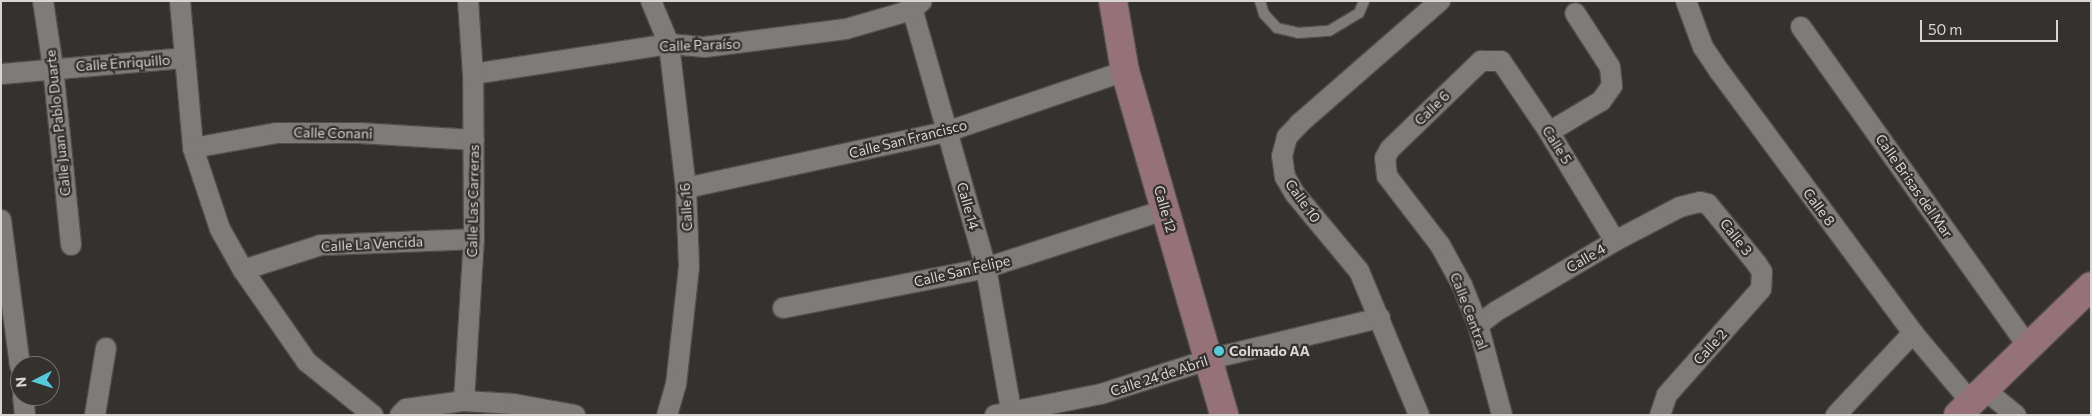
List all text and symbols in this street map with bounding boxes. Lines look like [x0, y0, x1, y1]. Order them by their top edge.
scale bar [1922, 10, 2060, 42]
text: 50 m [1928, 20, 1962, 38]
street label: Calle Paraíso [659, 35, 741, 55]
street label: Calle Juan Pablo Duarte [42, 49, 74, 197]
street label: Calle Enriquillo [75, 51, 171, 75]
street label: Calle 6 [1411, 87, 1453, 129]
street label: Calle San Francisco [847, 116, 969, 162]
street label: Calle 5 [1539, 123, 1575, 167]
street label: Calle Conani [293, 124, 373, 142]
street label: Calle Brisas del Mar [1872, 131, 1956, 241]
street label: Calle Las Carreras [464, 144, 482, 258]
street label: Calle 10 [1282, 176, 1324, 226]
street label: Calle 14 [953, 180, 983, 232]
street label: Calle 16 [676, 182, 696, 232]
street label: Calle 12 [1150, 184, 1180, 234]
street label: Calle 8 [1799, 185, 1839, 229]
street label: Calle 3 [1716, 215, 1756, 259]
street label: Calle La Vencida [321, 233, 423, 255]
street label: Calle 4 [1563, 240, 1609, 276]
street label: Calle San Felipe [912, 252, 1012, 290]
street label: Calle Central [1447, 270, 1491, 352]
street label: Calle 2 [1690, 326, 1730, 368]
place label: Colmado AA [1229, 343, 1310, 359]
marker: Colmado AA [1213, 345, 1225, 357]
street label: Calle 24 de Abril [1108, 352, 1210, 400]
north arrow [10, 356, 60, 406]
text: N [12, 376, 29, 388]

